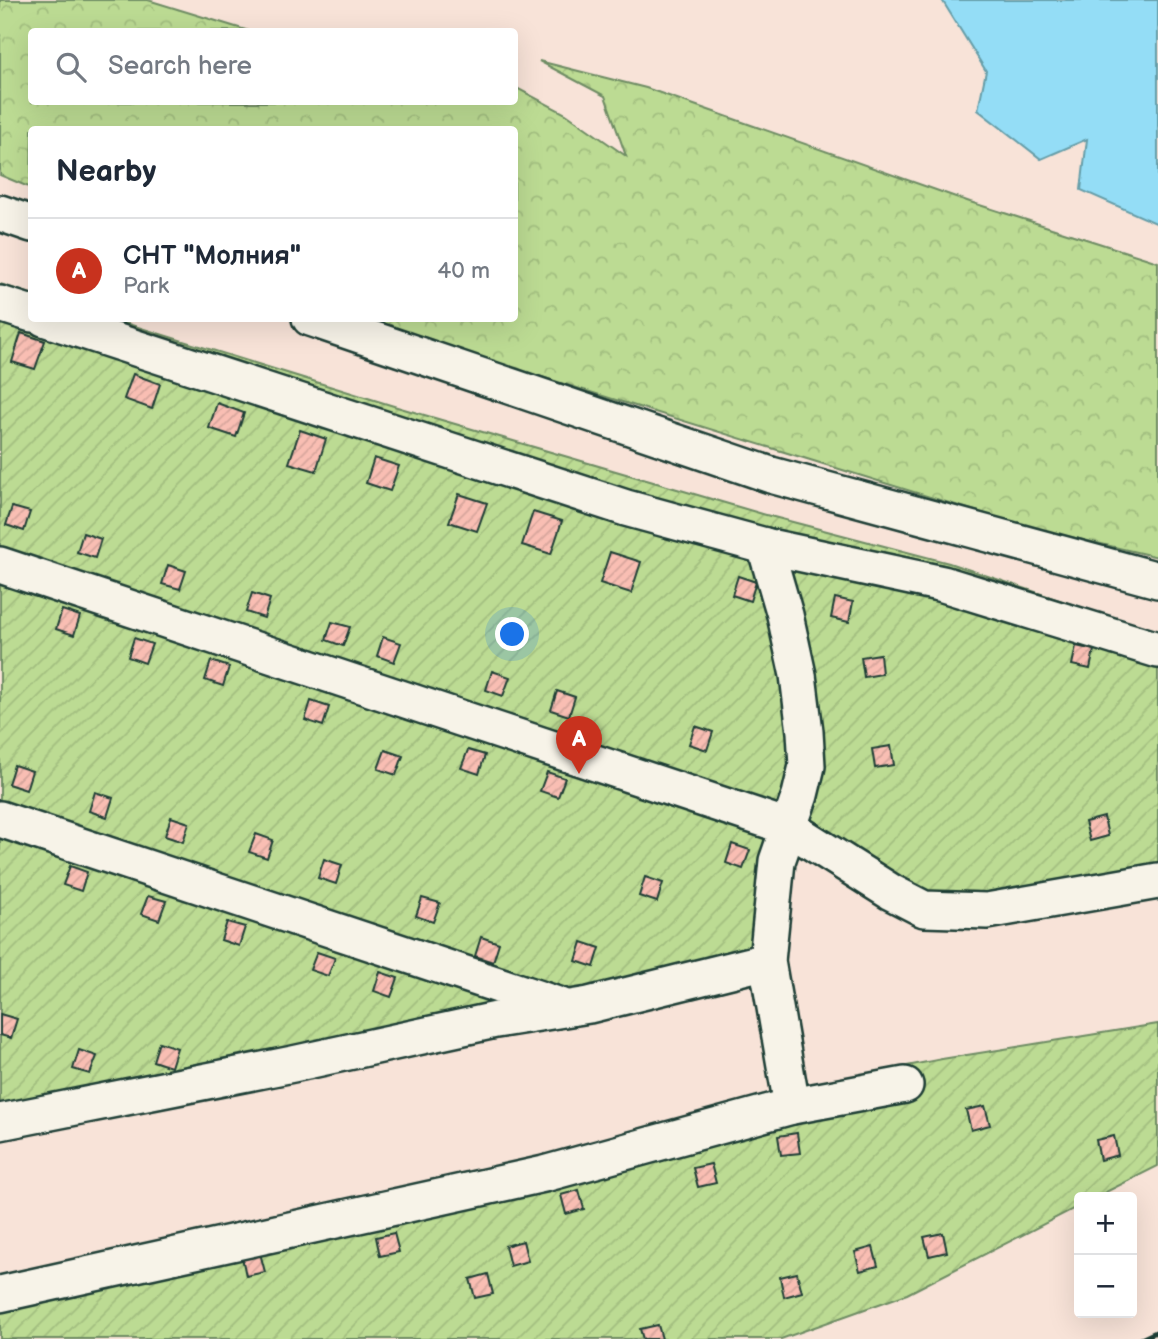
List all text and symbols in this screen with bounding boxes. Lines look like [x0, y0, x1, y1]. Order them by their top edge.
search box [28, 28, 518, 105]
icon: search [52, 48, 90, 86]
text: Search here [108, 51, 252, 82]
text: Nearby [56, 154, 156, 190]
text: СНТ "Молния" [123, 241, 301, 272]
text: A [72, 257, 86, 285]
text: 40 m [437, 257, 490, 285]
text: Park [123, 272, 169, 300]
your location [495, 617, 529, 651]
pin: A [556, 716, 602, 774]
map controls [1074, 1192, 1137, 1318]
button: + [1074, 1192, 1137, 1255]
button: − [1074, 1255, 1137, 1318]

